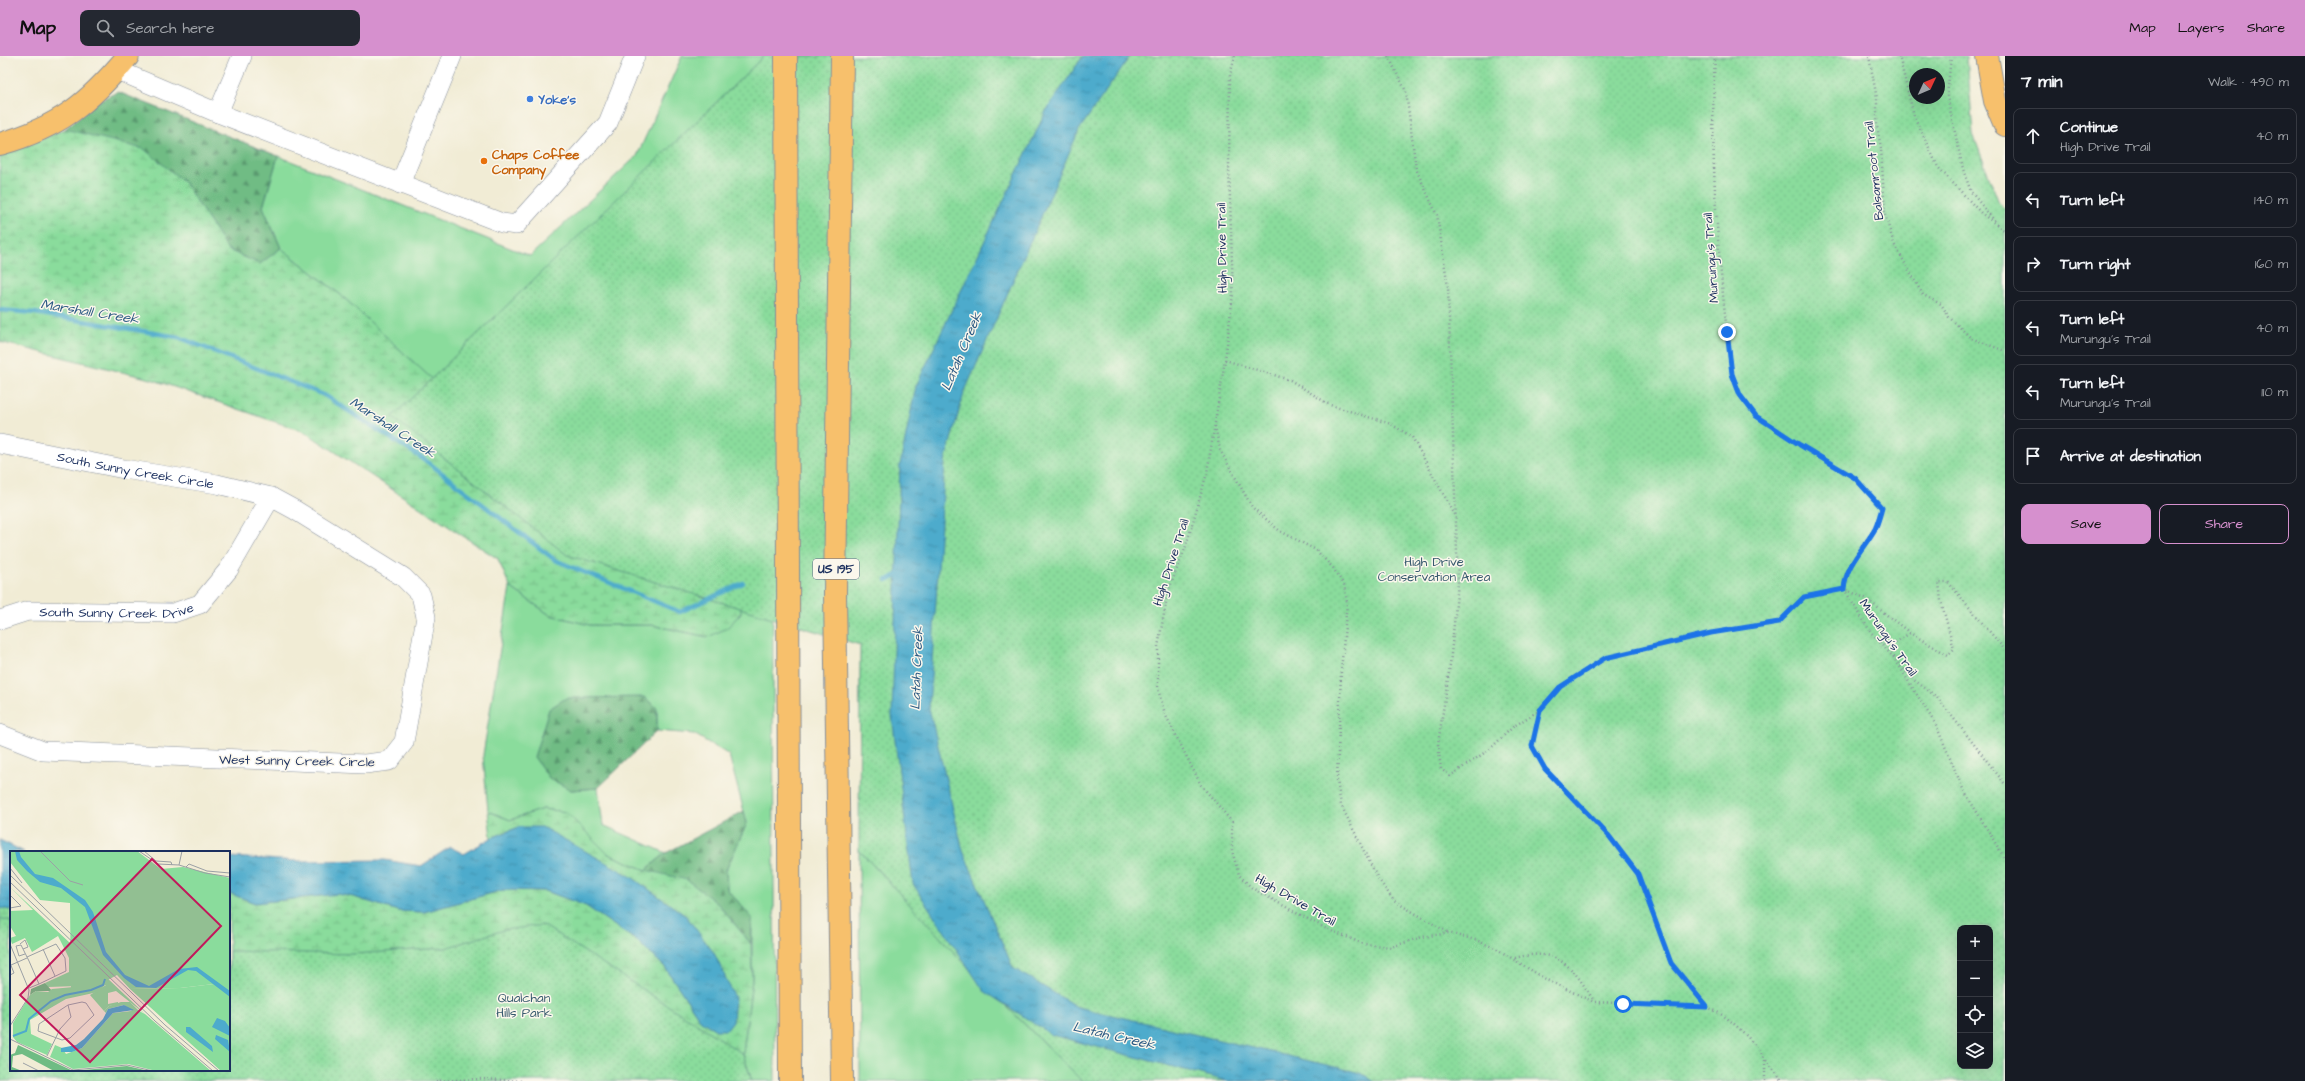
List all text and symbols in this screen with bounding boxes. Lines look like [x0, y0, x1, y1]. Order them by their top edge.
search box [80, 10, 360, 46]
text: Map [20, 15, 56, 42]
icon: search [94, 17, 116, 39]
text: Search here [126, 18, 215, 39]
text: Map [2129, 18, 2156, 38]
text: Layers [2178, 18, 2225, 38]
text: Share [2247, 18, 2285, 38]
north arrow [1909, 68, 1945, 104]
text: 7 min [2021, 70, 2063, 94]
text: Walk · 490 m [2208, 73, 2289, 91]
place label: Yoke's [538, 91, 576, 109]
marker: Yoke's [525, 94, 535, 104]
text: Continue [2060, 117, 2118, 138]
street label: Balsamroot Trail [1860, 121, 1888, 221]
icon: ahead [2022, 125, 2044, 147]
text: 40 m [2256, 127, 2288, 145]
text: High Drive Trail [2060, 138, 2151, 156]
place label: Chaps Coffee Company [492, 146, 579, 180]
marker: Chaps Coffee Company [479, 156, 489, 166]
icon: left [2022, 189, 2044, 211]
text: Turn left [2060, 190, 2124, 211]
text: 140 m [2254, 191, 2288, 209]
street label: High Drive Trail [1212, 202, 1233, 293]
street label: Murungu's Trail [1699, 212, 1724, 304]
icon: right [2022, 253, 2044, 275]
text: Turn right [2060, 254, 2131, 275]
text: 160 m [2255, 255, 2288, 273]
water label: Marshall Creek [39, 294, 141, 330]
water label: Latah Creek [936, 309, 988, 394]
text: Turn left [2060, 309, 2124, 330]
icon: left [2022, 317, 2044, 339]
text: 40 m [2256, 319, 2288, 337]
route end [1718, 323, 1736, 341]
text: Murungu's Trail [2060, 330, 2151, 348]
text: Turn left [2060, 373, 2124, 394]
icon: left [2022, 381, 2044, 403]
text: 110 m [2261, 383, 2288, 401]
water label: Marshall Creek [346, 393, 440, 463]
text: Murungu's Trail [2060, 394, 2151, 412]
icon: arrive [2022, 445, 2044, 467]
text: Arrive at destination [2060, 446, 2201, 467]
street label: South Sunny Creek Circle [55, 448, 215, 493]
button: Save [2021, 504, 2151, 544]
button: Share [2159, 504, 2289, 544]
street label: High Drive Trail [1148, 516, 1194, 609]
park label: High Drive Conservation Area [1378, 553, 1491, 586]
road number: US 195 [813, 559, 859, 579]
street label: Murungu's Trail [1854, 595, 1922, 680]
street label: South Sunny Creek Drive [39, 599, 196, 623]
water label: Latah Creek [906, 626, 928, 710]
street label: West Sunny Creek Circle [219, 751, 375, 772]
inset map [10, 851, 230, 1071]
street label: High Drive Trail [1251, 869, 1339, 931]
map controls [1957, 925, 1993, 1069]
button: + [1957, 925, 1993, 961]
button: − [1957, 961, 1993, 997]
park label: Qualchan Hills Park [496, 989, 552, 1022]
route start [1614, 995, 1632, 1013]
button: locate [1957, 997, 1993, 1033]
water label: Latah Creek [1071, 1017, 1157, 1055]
button: layers [1957, 1033, 1993, 1069]

